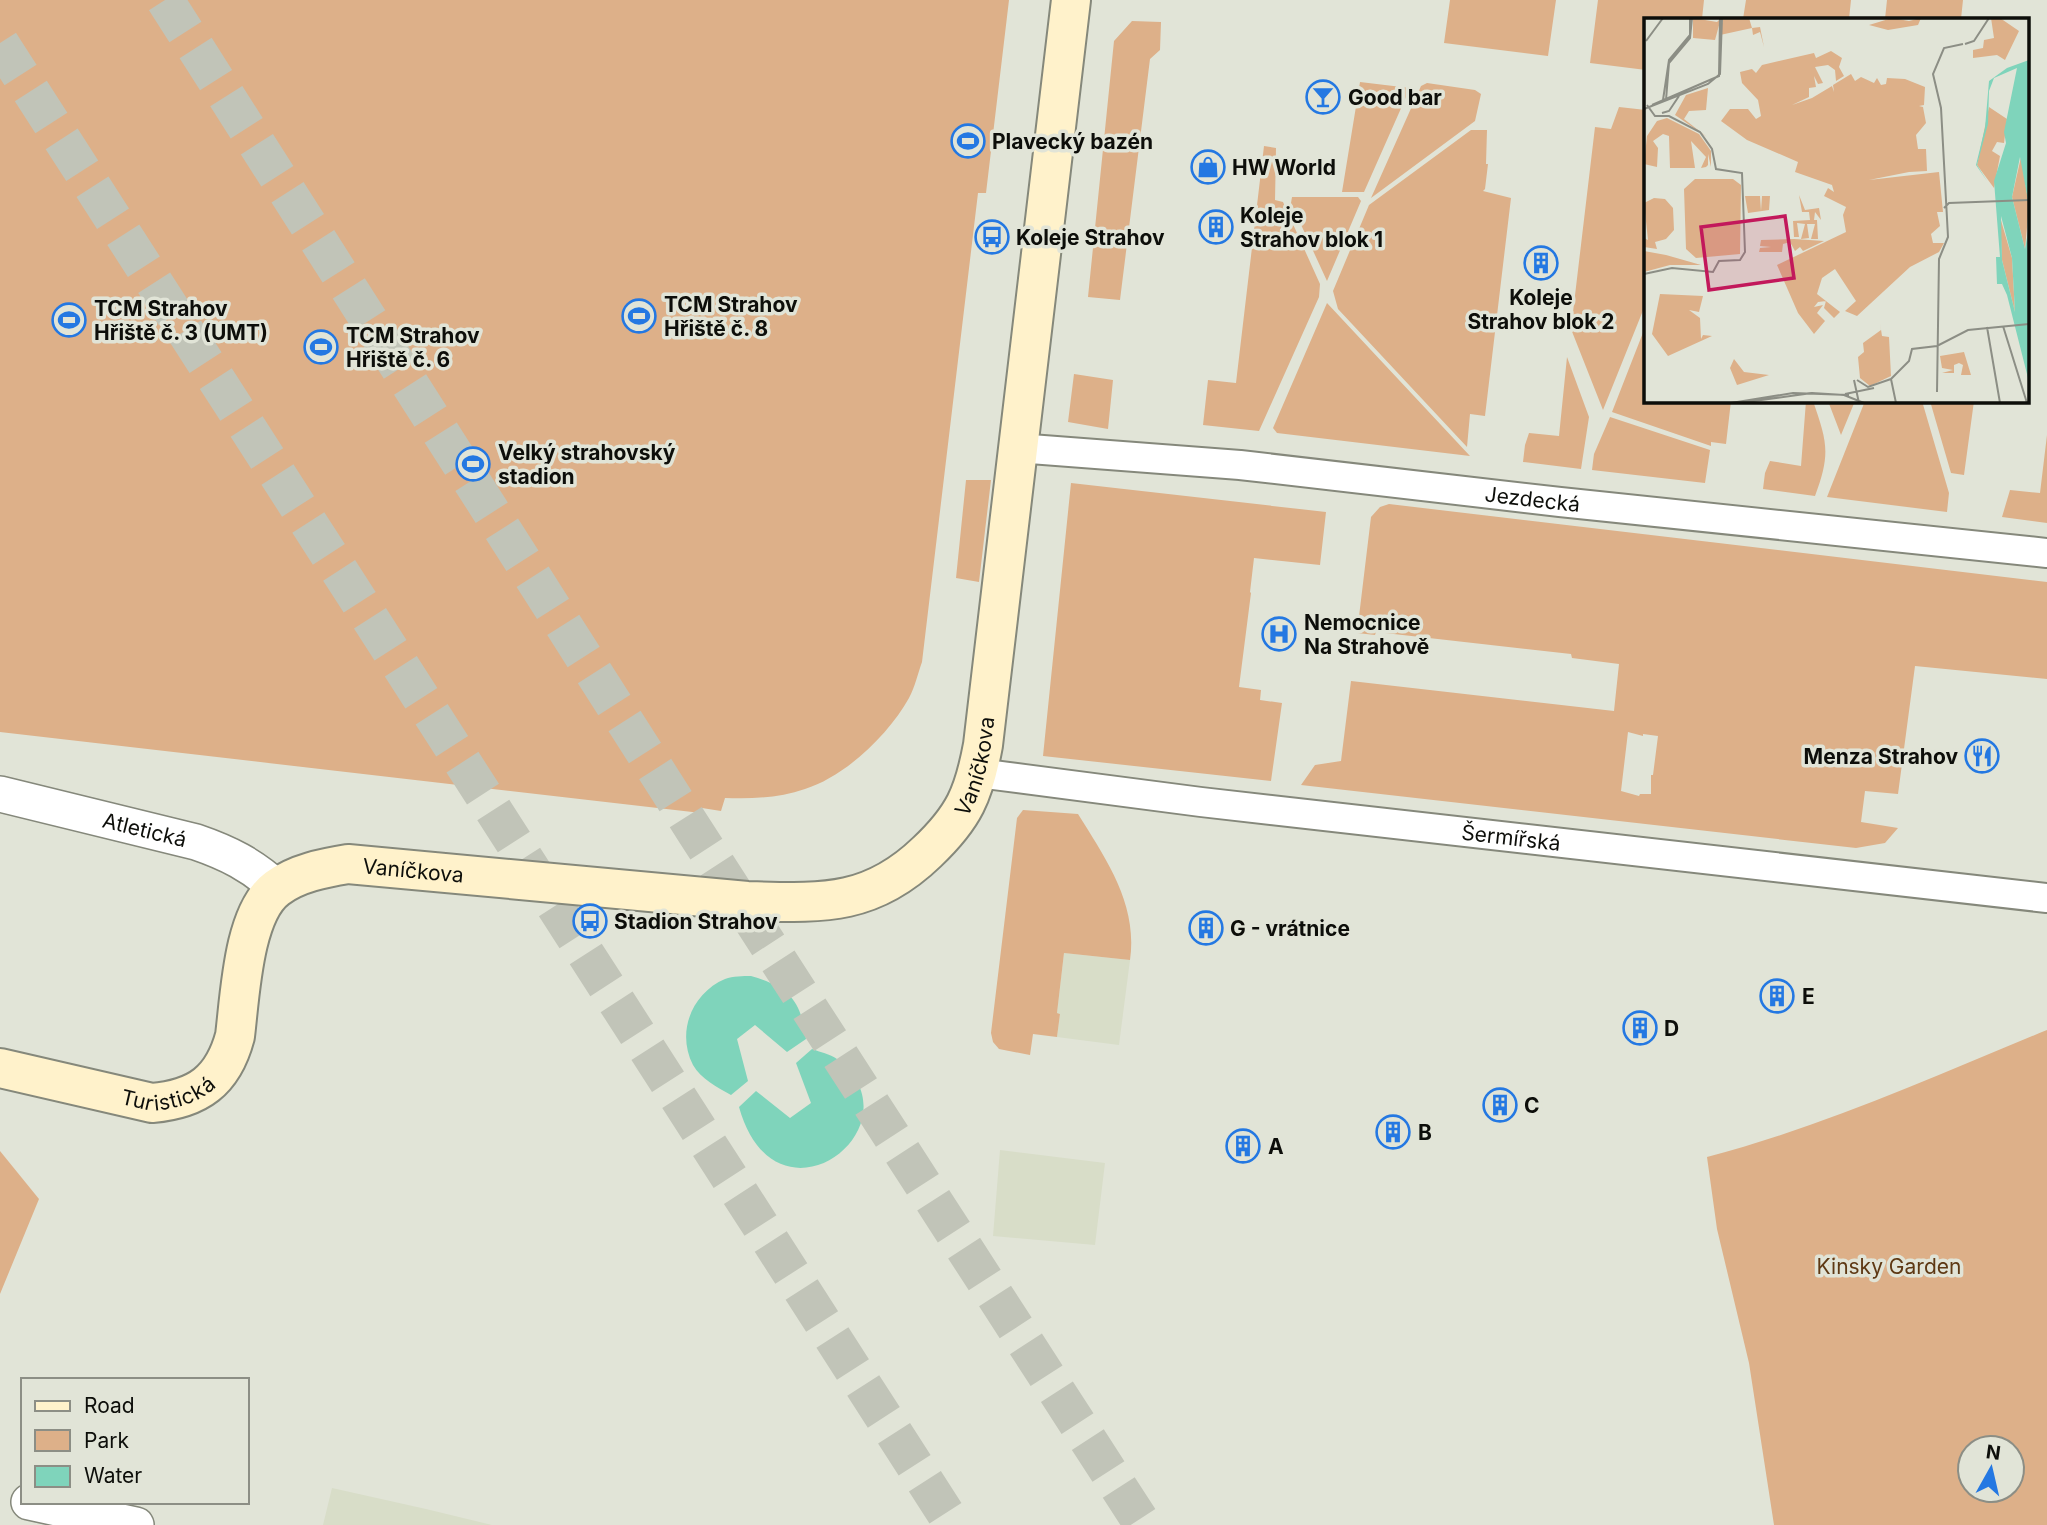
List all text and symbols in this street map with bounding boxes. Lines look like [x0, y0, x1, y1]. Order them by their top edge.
inset map [1644, 18, 2030, 402]
bar icon: Good bar [1304, 78, 1342, 116]
place label: Good bar [1348, 85, 1442, 110]
sports icon: Plavecký bazén [949, 122, 987, 160]
place label: Plavecký bazén [992, 129, 1153, 154]
shop icon: HW World [1189, 148, 1227, 186]
place label: HW World [1232, 155, 1336, 180]
place label: Koleje Strahov blok 1 [1240, 203, 1383, 252]
building icon: Koleje Strahov blok 1 [1197, 208, 1235, 246]
bus stop icon: Koleje Strahov [973, 218, 1011, 256]
place label: Koleje Strahov [1016, 225, 1165, 250]
building icon: Koleje Strahov blok 2 [1522, 244, 1560, 282]
place label: Koleje Strahov blok 2 [1467, 285, 1615, 334]
place label: TCM Strahov Hřiště č. 8 [664, 292, 798, 341]
place label: TCM Strahov Hřiště č. 3 (UMT) [94, 296, 268, 345]
sports icon: TCM Strahov Hřiště č. 8 [620, 297, 658, 335]
sports icon: TCM Strahov Hřiště č. 3 (UMT) [50, 301, 88, 339]
place label: TCM Strahov Hřiště č. 6 [346, 323, 480, 372]
sports icon: TCM Strahov Hřiště č. 6 [302, 328, 340, 366]
place label: Velký strahovský stadion [498, 440, 676, 489]
sports icon: Velký strahovský stadion [454, 445, 492, 483]
street label: Jezdecká [1483, 481, 1581, 517]
place label: Nemocnice Na Strahově [1304, 610, 1429, 659]
hospital icon: Nemocnice Na Strahově [1260, 615, 1298, 653]
street label: Vaníčkova [949, 715, 999, 820]
restaurant icon: Menza Strahov [1963, 737, 2001, 775]
place label: Menza Strahov [1804, 744, 1958, 769]
street label: Atletická [100, 807, 189, 852]
street label: Šermířská [1460, 819, 1562, 855]
street label: Vaníčkova [361, 853, 465, 887]
bus stop icon: Stadion Strahov [571, 902, 609, 940]
place label: Stadion Strahov [614, 909, 778, 934]
building icon: G - vrátnice [1187, 909, 1225, 947]
place label: G - vrátnice [1230, 916, 1350, 941]
building icon: E [1758, 977, 1796, 1015]
place label: E [1802, 984, 1815, 1009]
building icon: D [1621, 1009, 1659, 1047]
place label: D [1664, 1016, 1679, 1041]
street label: Turistická [119, 1071, 220, 1116]
building icon: C [1481, 1086, 1519, 1124]
place label: C [1524, 1093, 1540, 1118]
building icon: B [1374, 1113, 1412, 1151]
place label: B [1418, 1120, 1432, 1145]
building icon: A [1224, 1127, 1262, 1165]
place label: A [1268, 1134, 1284, 1159]
park label: Kinsky Garden [1817, 1254, 1961, 1279]
legend [21, 1378, 248, 1504]
text: Road [84, 1393, 135, 1418]
text: Park [84, 1428, 129, 1453]
north arrow [1956, 1434, 2026, 1504]
text: N [1985, 1440, 2002, 1465]
text: Water [84, 1463, 142, 1488]

